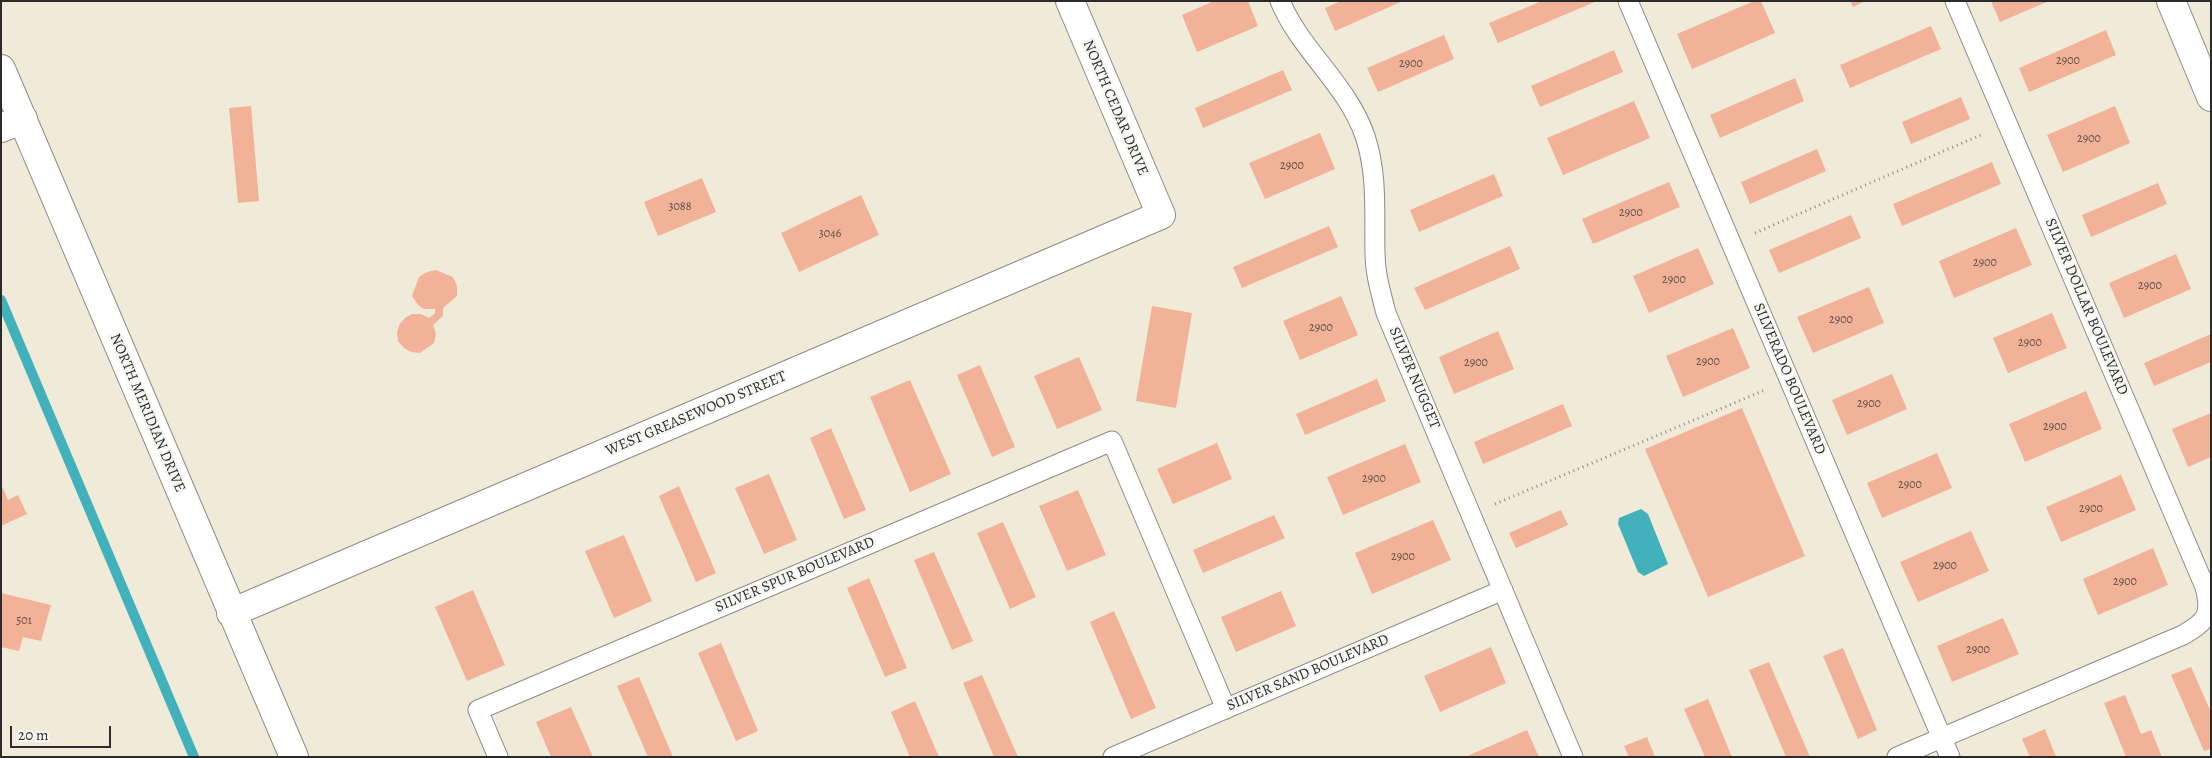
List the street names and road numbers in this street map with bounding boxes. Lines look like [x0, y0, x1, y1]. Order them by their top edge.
street label: NORTH CEDAR DRIVE [1078, 38, 1152, 178]
street label: SILVER DOLLAR BOULEVARD [2041, 216, 2131, 398]
street label: SILVERADO BOULEVARD [1749, 301, 1829, 457]
street label: SILVER NUGGET [1385, 325, 1443, 431]
street label: NORTH MERIDIAN DRIVE [105, 331, 189, 495]
street label: WEST GREASEWOOD STREET [603, 368, 789, 460]
street label: SILVER SPUR BOULEVARD [712, 533, 878, 617]
street label: SILVER SAND BOULEVARD [1224, 631, 1392, 715]

